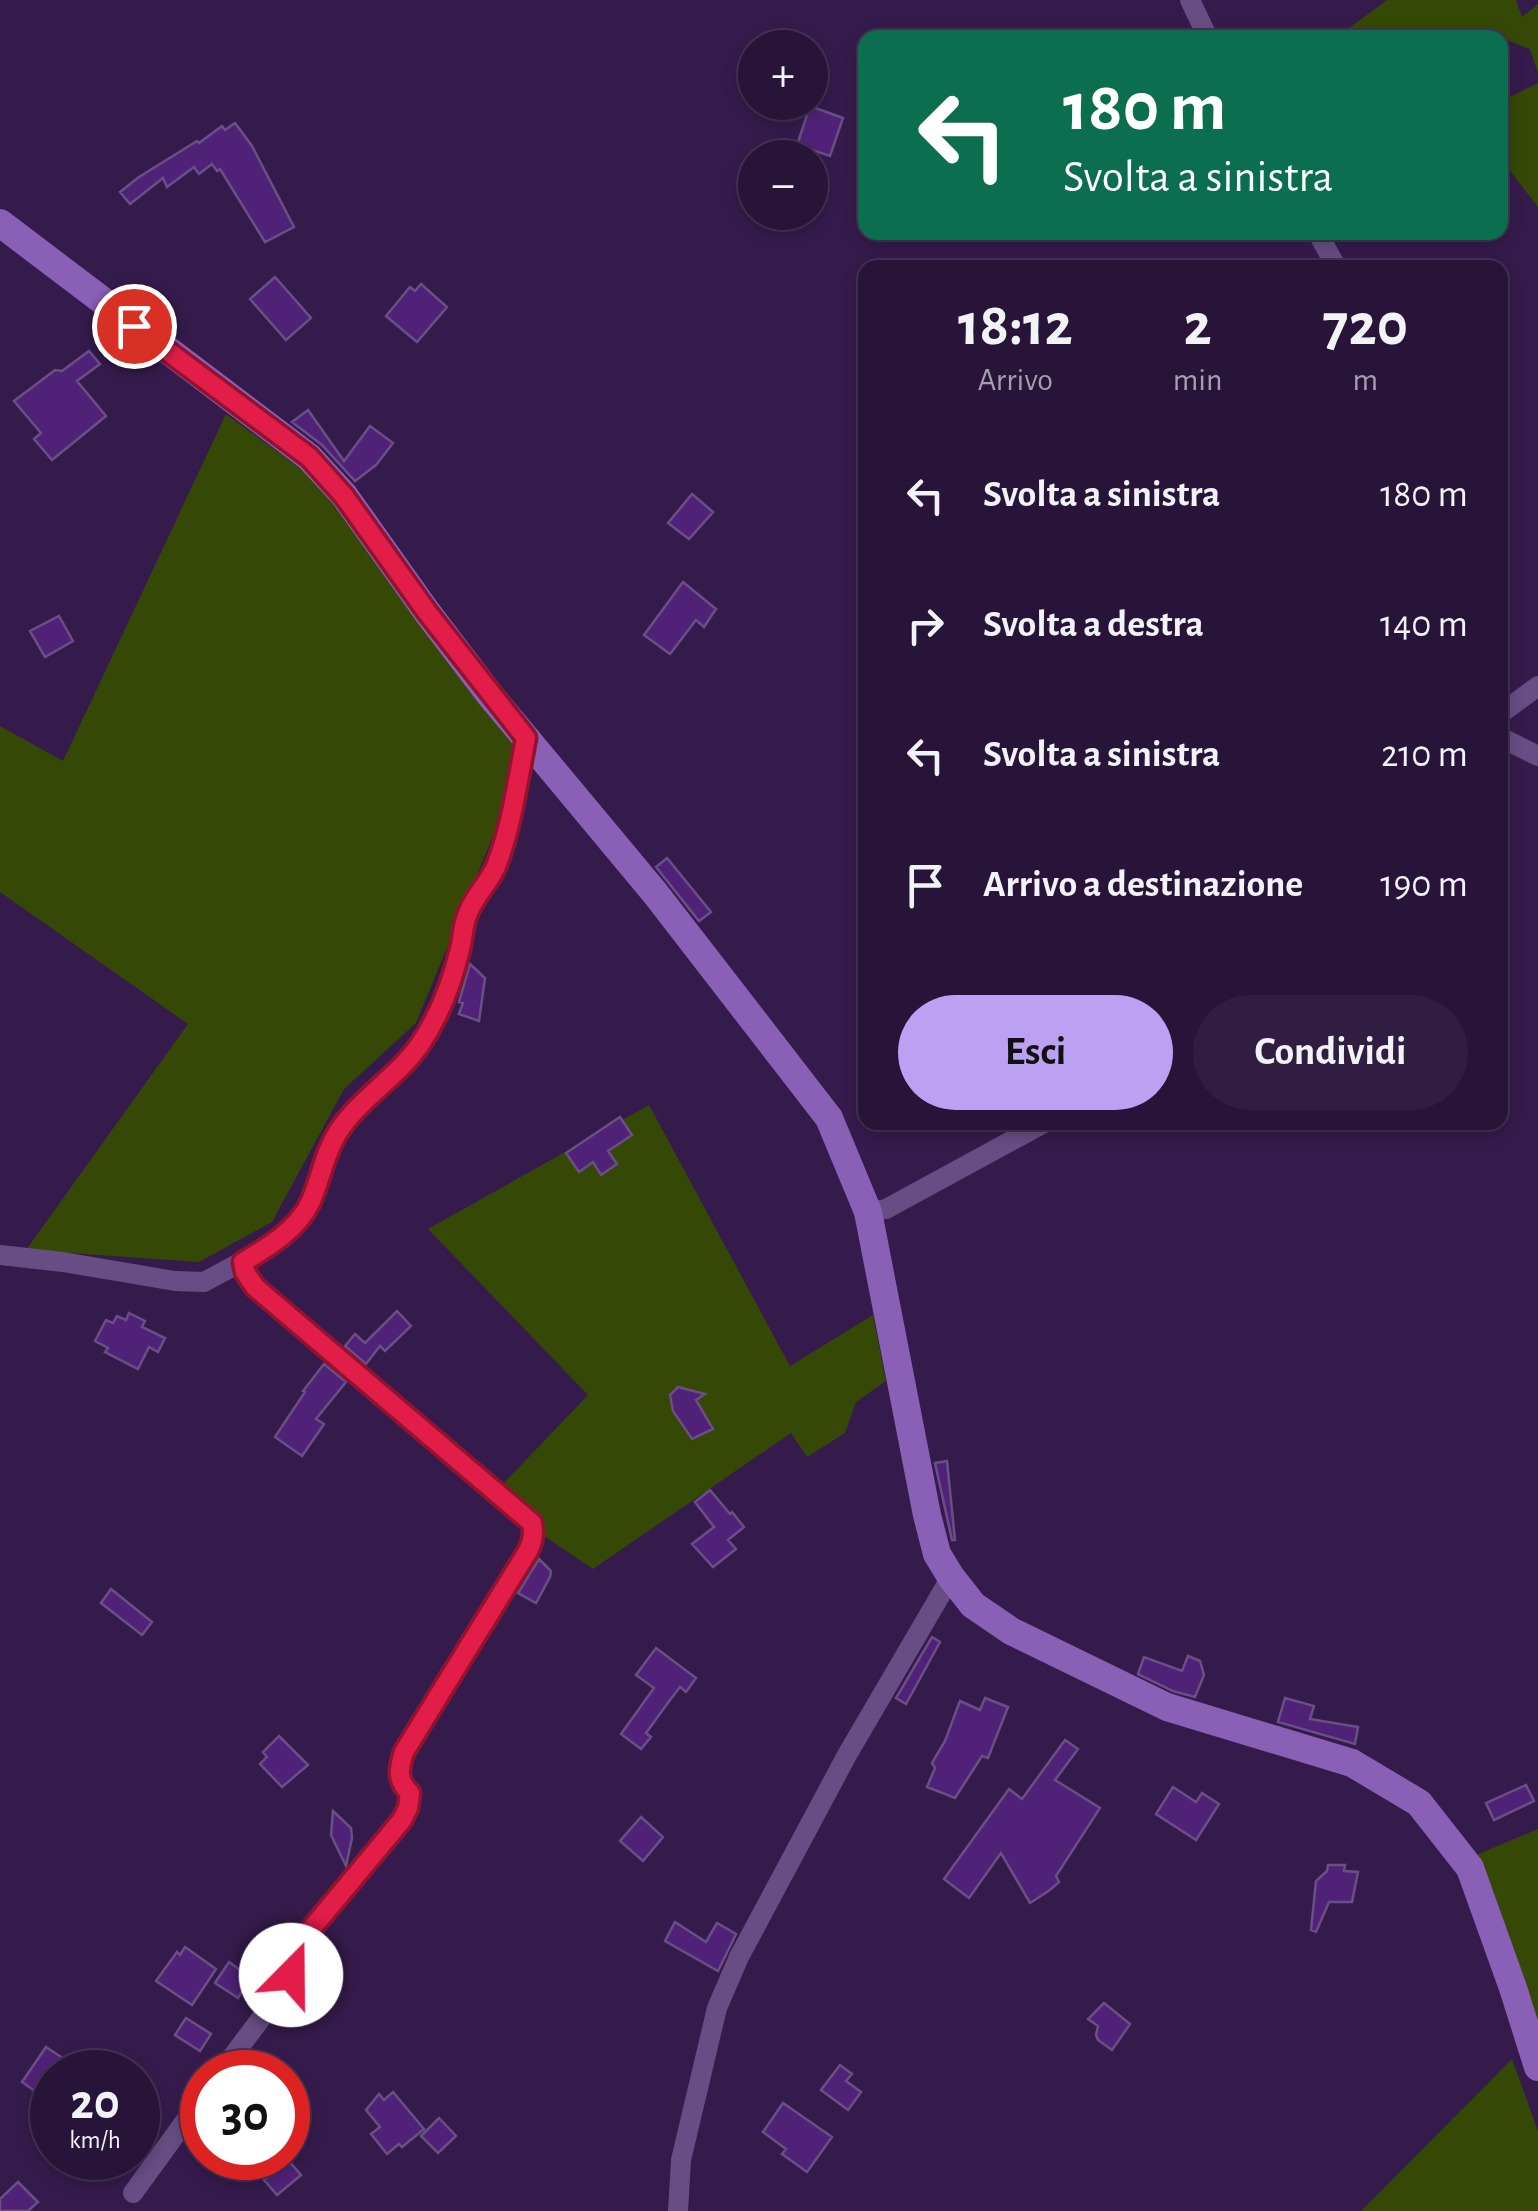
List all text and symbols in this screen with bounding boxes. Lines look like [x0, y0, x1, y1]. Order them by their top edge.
map controls [738, 30, 828, 230]
button: + [738, 30, 828, 120]
icon: left [898, 70, 1028, 200]
text: 180 m [1063, 73, 1226, 143]
button: − [738, 140, 828, 230]
text: Svolta a sinistra [1063, 155, 1333, 200]
pin [92, 284, 177, 369]
text: 18:12 [958, 296, 1073, 356]
text: 2 [1184, 296, 1212, 356]
text: 720 [1323, 296, 1408, 356]
icon: arrive [107, 299, 162, 354]
text: Arrivo [978, 364, 1053, 396]
text: min [1173, 364, 1223, 396]
text: m [1352, 364, 1378, 396]
icon: left [898, 468, 953, 523]
text: Svolta a sinistra [983, 476, 1220, 514]
text: 180 m [1380, 476, 1468, 514]
icon: right [898, 598, 953, 653]
text: Svolta a destra [983, 606, 1204, 644]
text: 140 m [1380, 606, 1468, 644]
icon: left [898, 728, 953, 783]
text: Svolta a sinistra [983, 736, 1220, 774]
text: 210 m [1381, 736, 1468, 774]
icon: arrive [898, 858, 953, 913]
text: Arrivo a destinazione [983, 866, 1303, 904]
text: 190 m [1380, 866, 1468, 904]
button: Esci [898, 995, 1173, 1110]
button: Condividi [1193, 995, 1468, 1110]
position arrow [239, 1923, 343, 2027]
speed limit sign: 30 [180, 2050, 310, 2180]
text: 20 [70, 2078, 120, 2128]
text: km/h [69, 2128, 121, 2153]

